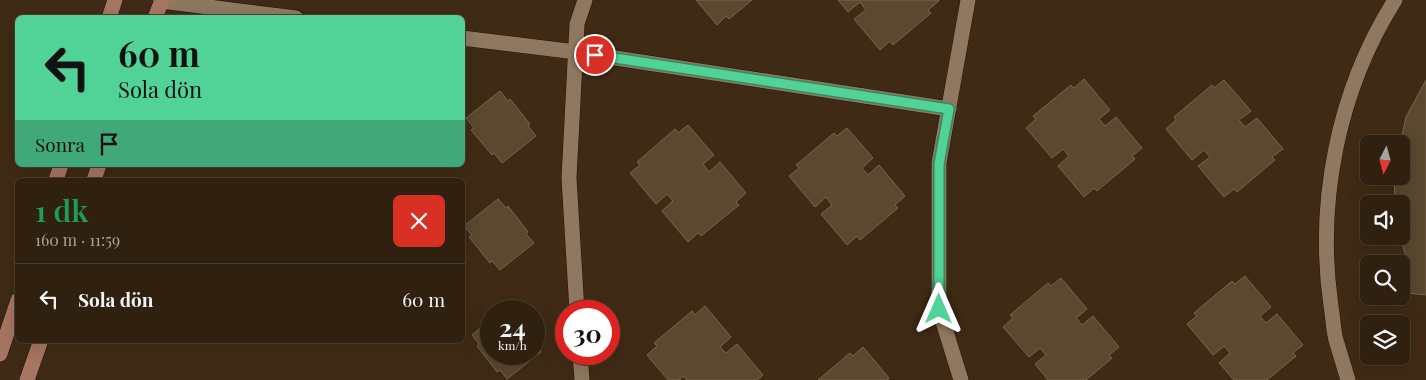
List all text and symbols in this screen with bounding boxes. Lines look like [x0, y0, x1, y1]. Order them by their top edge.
text: 60 m [118, 29, 200, 76]
pin [574, 34, 616, 76]
icon: left [35, 35, 100, 100]
icon: arrive [581, 41, 609, 69]
text: Sola dön [118, 74, 202, 104]
icon: arrive [95, 130, 123, 158]
text: Sonra [35, 131, 85, 157]
north arrow [1360, 135, 1410, 185]
map controls [1360, 135, 1410, 365]
text: 1 dk [35, 190, 89, 230]
button: close [393, 195, 445, 247]
button: sound [1360, 195, 1410, 245]
text: 160 m · 11:59 [35, 229, 120, 250]
button: search [1360, 255, 1410, 305]
position arrow [912, 282, 964, 334]
icon: left [35, 285, 63, 313]
text: Sola dön [78, 286, 154, 312]
text: 60 m [402, 286, 445, 312]
speed limit sign: 30 [555, 300, 620, 365]
text: 24 [499, 310, 526, 343]
button: layers [1360, 315, 1410, 365]
text: km/h [498, 337, 527, 353]

